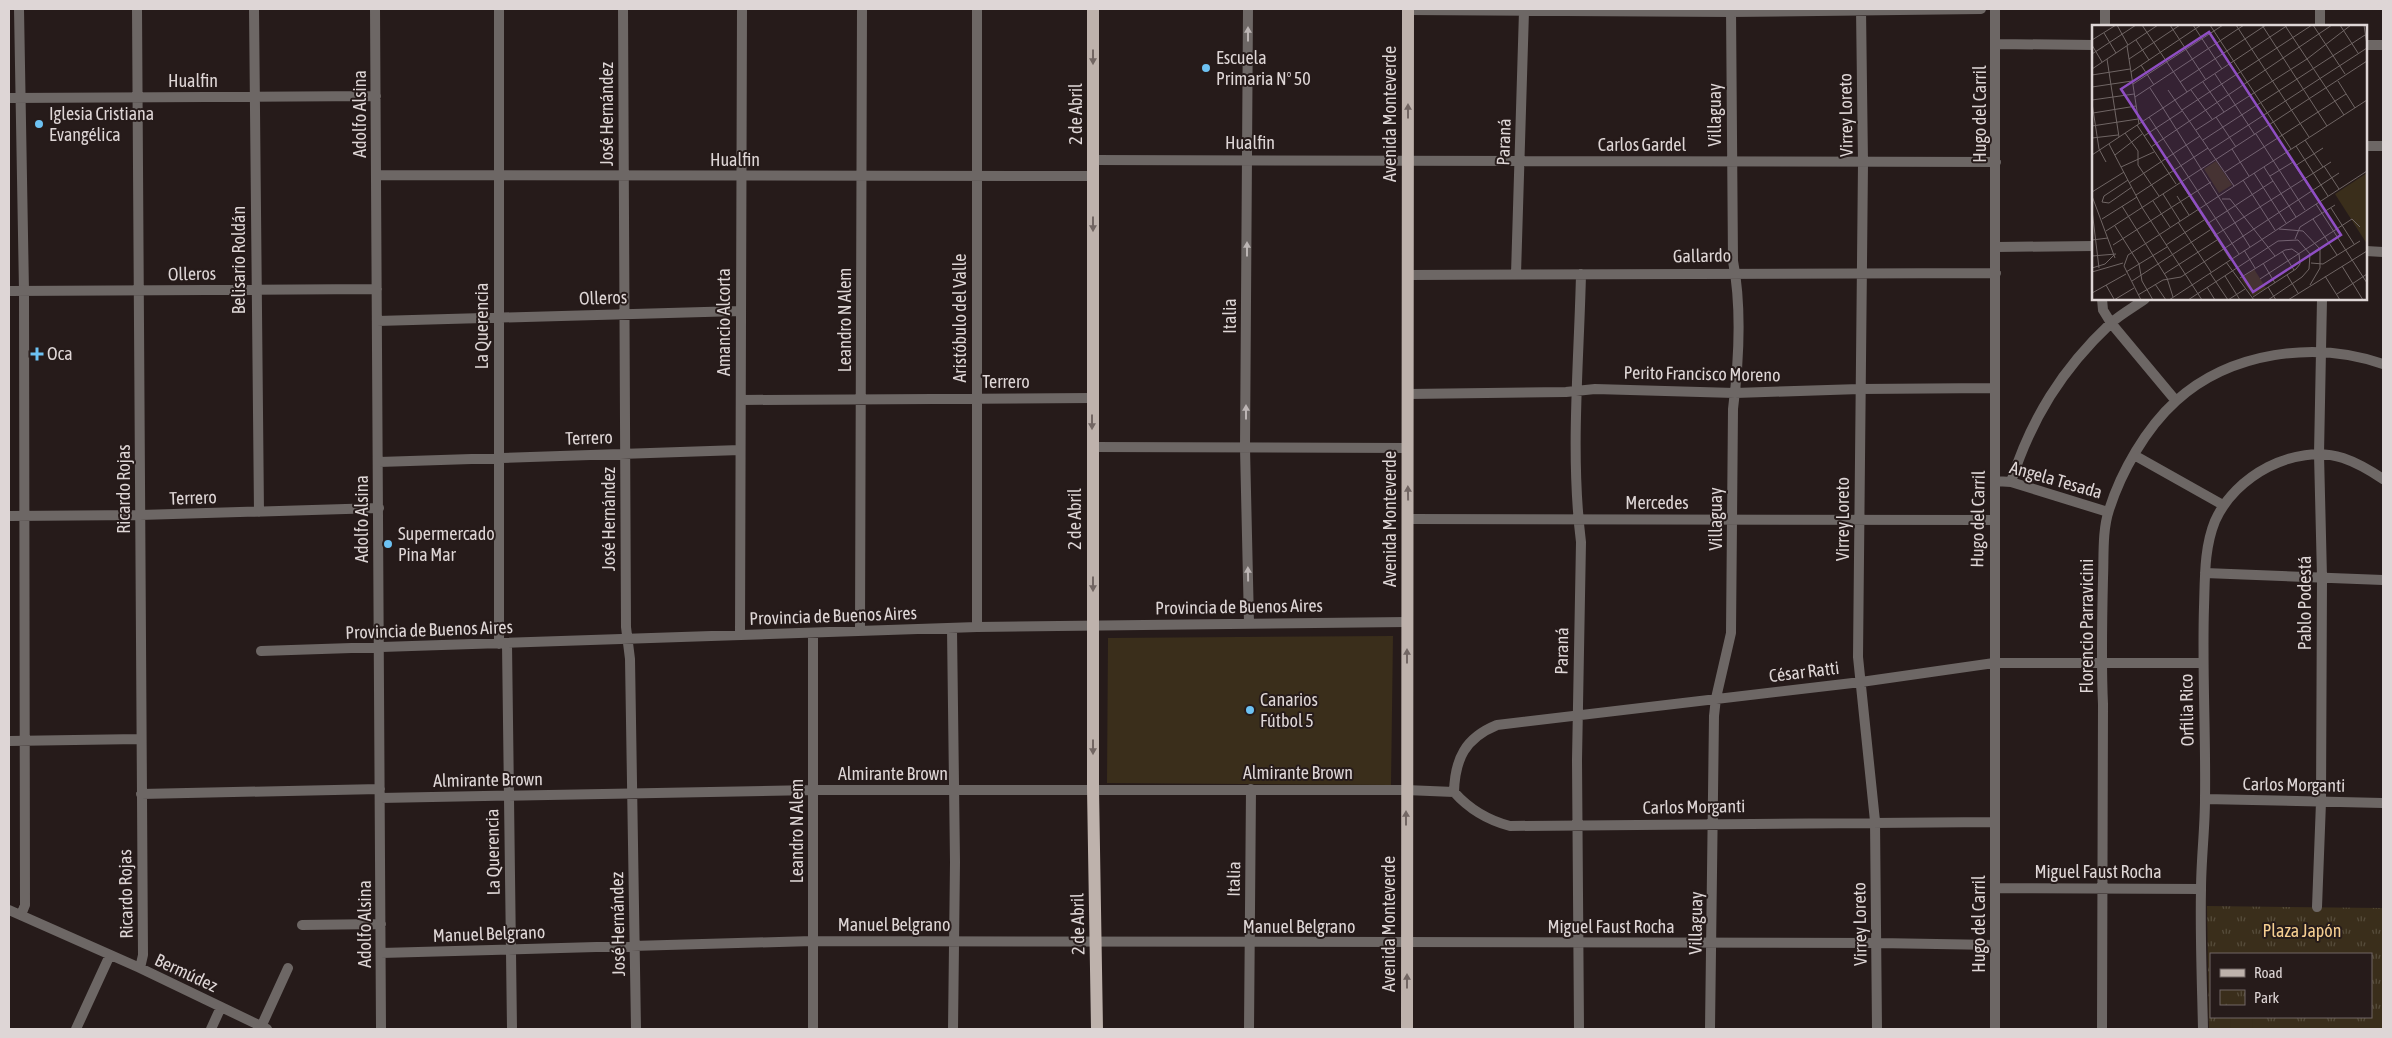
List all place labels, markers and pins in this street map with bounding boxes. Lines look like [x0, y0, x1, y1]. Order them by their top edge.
place label: Escuela Primaria Nº 50 [1216, 47, 1311, 89]
marker: Escuela Primaria Nº 50 [1200, 62, 1212, 74]
place label: Iglesia Cristiana Evangélica [49, 103, 154, 145]
marker: Iglesia Cristiana Evangélica [33, 118, 45, 130]
place label: Oca [47, 343, 73, 364]
marker: Oca [31, 348, 43, 360]
place label: Supermercado Pina Mar [398, 523, 495, 565]
marker: Supermercado Pina Mar [382, 538, 394, 550]
place label: Canarios Fútbol 5 [1260, 689, 1318, 731]
marker: Canarios Fútbol 5 [1244, 704, 1256, 716]

